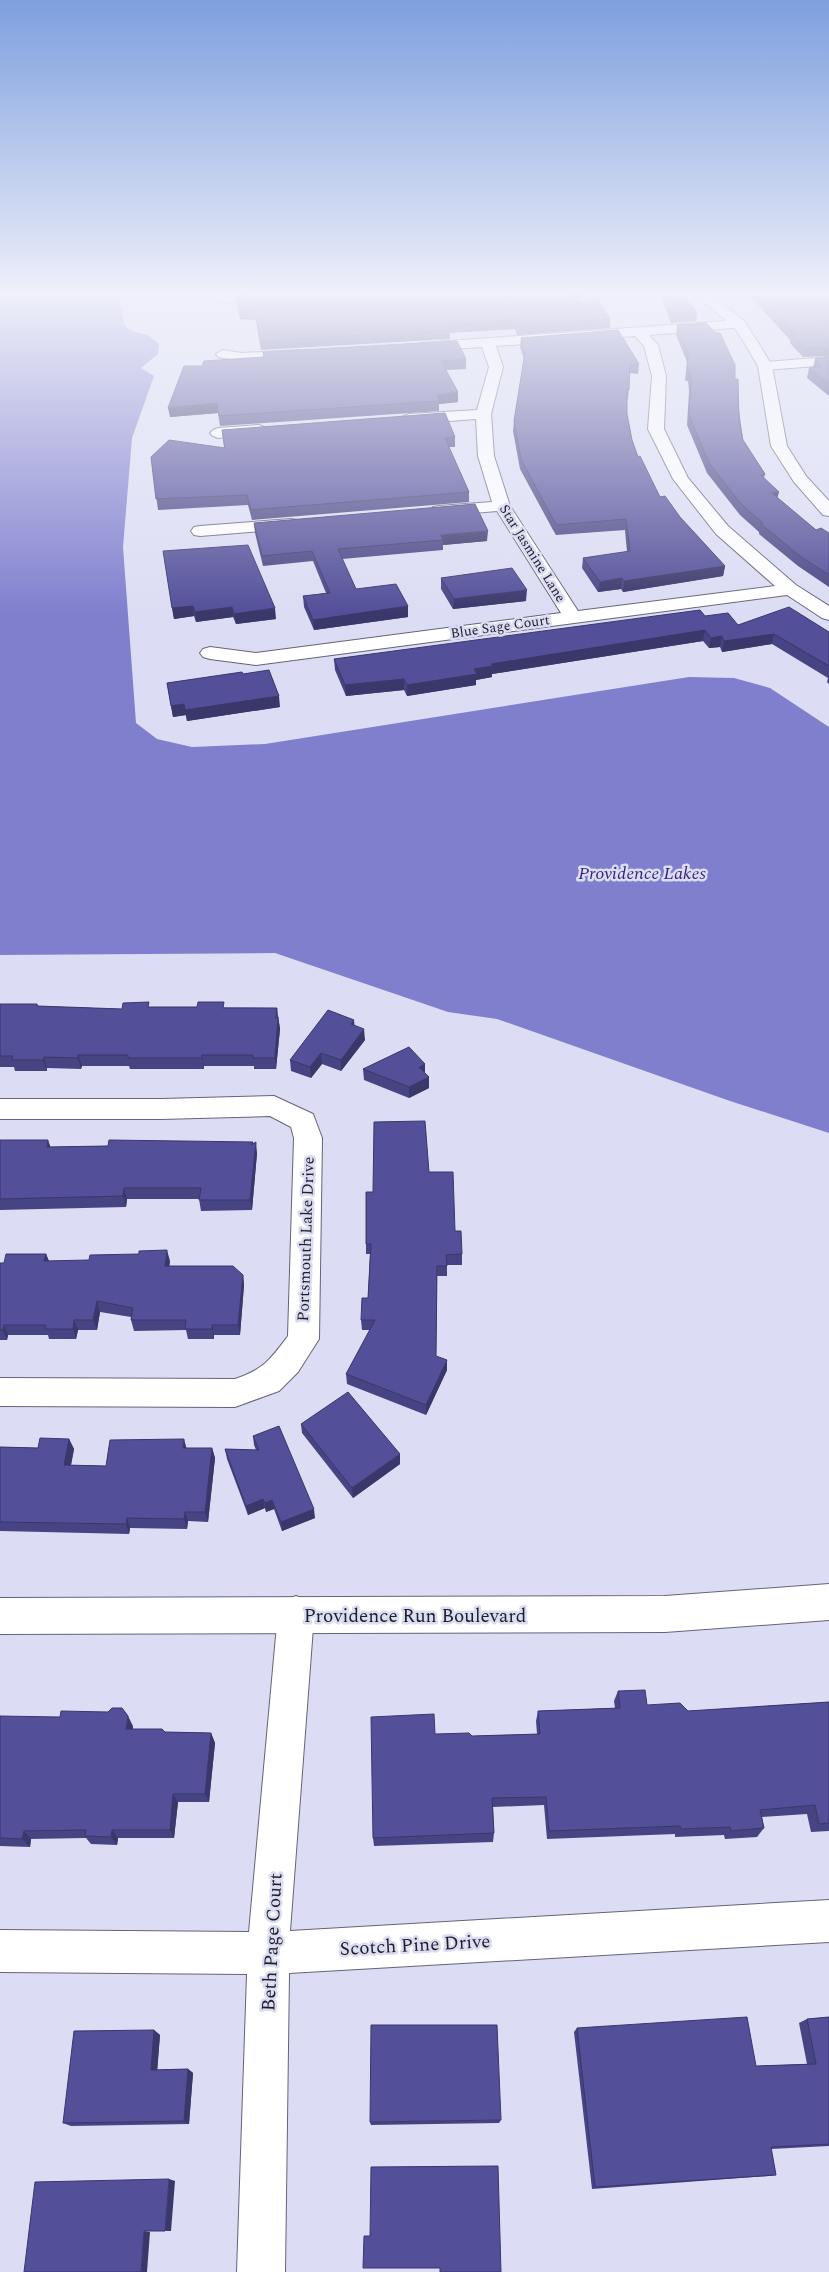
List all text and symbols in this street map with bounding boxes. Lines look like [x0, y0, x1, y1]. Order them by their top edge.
street label: Star Jasmine Lane [494, 500, 571, 606]
street label: Blue Sage Court [449, 609, 551, 644]
water label: Providence Lakes [578, 860, 706, 887]
street label: Portsmouth Lake Drive [291, 1156, 321, 1322]
street label: Providence Run Boulevard [304, 1602, 526, 1631]
street label: Beth Page Court [254, 1872, 291, 2012]
street label: Scotch Pine Drive [339, 1927, 491, 1964]

